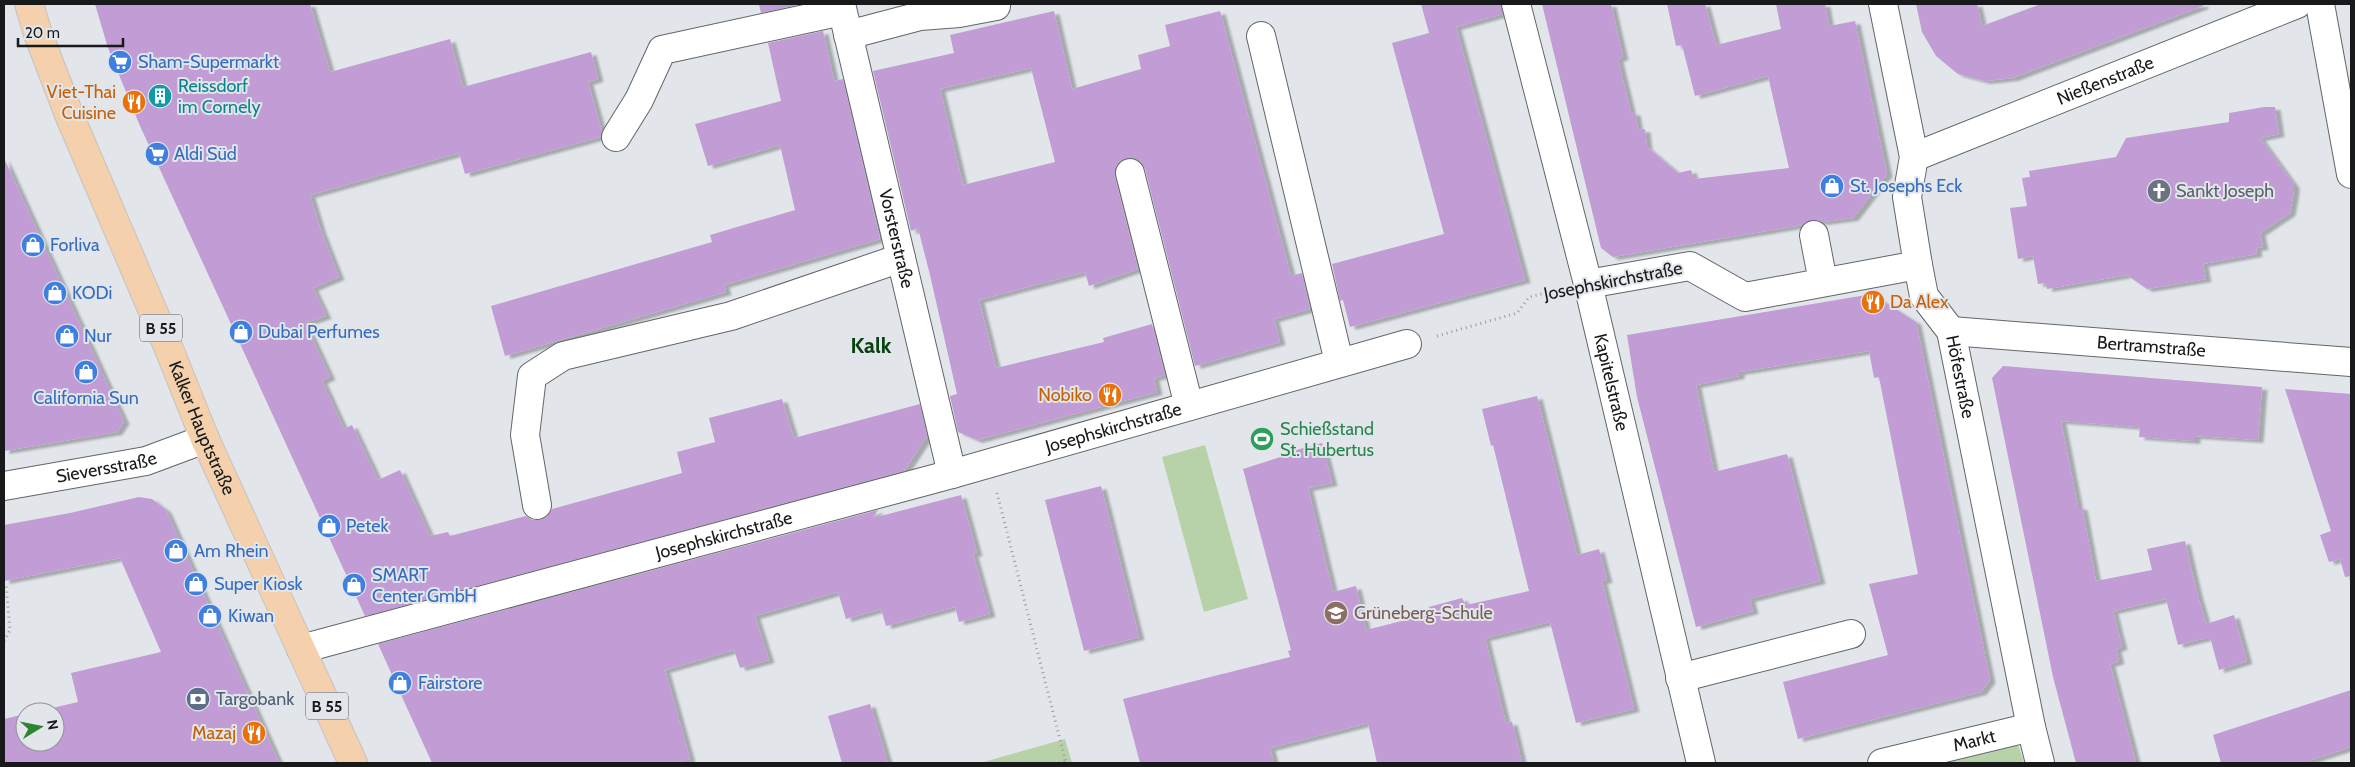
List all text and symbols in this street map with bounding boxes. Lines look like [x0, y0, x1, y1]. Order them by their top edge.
scale bar [18, 15, 122, 47]
text: 20 m [25, 24, 60, 42]
supermarket icon: Sham-Supermarkt [107, 49, 133, 75]
place label: Sham-Supermarkt [138, 51, 279, 73]
street label: Nießenstraße [2054, 51, 2157, 110]
place label: Reissdorf im Cornely [178, 75, 261, 118]
place label: Viet-Thai Cuisine [47, 81, 116, 124]
building icon: Reissdorf im Cornely [147, 83, 173, 109]
restaurant icon: Viet-Thai Cuisine [121, 89, 147, 115]
supermarket icon: Aldi Süd [144, 141, 170, 167]
place label: Aldi Süd [174, 143, 237, 165]
shop icon: St. Josephs Eck [1819, 173, 1845, 199]
place label: St. Josephs Eck [1850, 175, 1963, 197]
church icon: Sankt Joseph [2146, 178, 2172, 204]
place label: Sankt Joseph [2176, 180, 2274, 202]
street label: Vorsterstraße [874, 187, 919, 290]
shop icon: Forliva [20, 232, 46, 258]
place label: Forliva [50, 234, 100, 256]
street label: Josephskirchstraße [1541, 257, 1684, 305]
shop icon: KODi [42, 280, 68, 306]
place label: KODi [72, 282, 112, 304]
restaurant icon: Da Alex [1860, 289, 1886, 315]
place label: Da Alex [1890, 291, 1949, 313]
road number: B 55 [140, 314, 182, 342]
shop icon: Dubai Perfumes [228, 319, 254, 345]
place label: Dubai Perfumes [258, 321, 380, 343]
shop icon: Nur [54, 323, 80, 349]
place label: Nur [84, 325, 112, 347]
street label: Kapitelstraße [1589, 331, 1633, 433]
street label: Bertramstraße [2096, 331, 2207, 362]
district label: Kalk [850, 332, 892, 359]
street label: Höfestraße [1941, 333, 1979, 420]
street label: Kalker Hauptstraße [164, 358, 240, 498]
shop icon: California Sun [73, 359, 99, 385]
restaurant icon: Nobiko [1097, 382, 1123, 408]
place label: Nobiko [1038, 384, 1092, 406]
place label: California Sun [33, 387, 139, 409]
street label: Josephskirchstraße [1042, 398, 1184, 458]
place label: Schießstand St. Hubertus [1280, 418, 1374, 461]
sports icon: Schießstand St. Hubertus [1249, 426, 1275, 452]
street label: Sieversstraße [54, 447, 160, 488]
street label: Josephskirchstraße [652, 506, 795, 564]
shop icon: Petek [316, 513, 342, 539]
place label: Petek [346, 515, 389, 537]
shop icon: Am Rhein [163, 538, 189, 564]
place label: Am Rhein [194, 540, 269, 562]
place label: SMART Center GmbH [372, 564, 477, 607]
shop icon: Super Kiosk [183, 571, 209, 597]
shop icon: SMART Center GmbH [341, 572, 367, 598]
place label: Super Kiosk [214, 573, 304, 595]
school or university icon: Grüneberg-Schule [1323, 600, 1349, 626]
place label: Grüneberg-Schule [1354, 602, 1493, 624]
shop icon: Kiwan [197, 603, 223, 629]
place label: Kiwan [228, 605, 274, 627]
shop icon: Fairstore [387, 670, 413, 696]
place label: Fairstore [418, 672, 483, 694]
bank icon: Targobank [185, 686, 211, 712]
place label: Targobank [216, 688, 295, 710]
road number: B 55 [306, 692, 348, 719]
north arrow [15, 702, 65, 752]
text: N [43, 718, 63, 731]
restaurant icon: Mazaj [241, 720, 267, 746]
place label: Mazaj [192, 722, 236, 744]
street label: Markt [1951, 725, 1998, 756]

